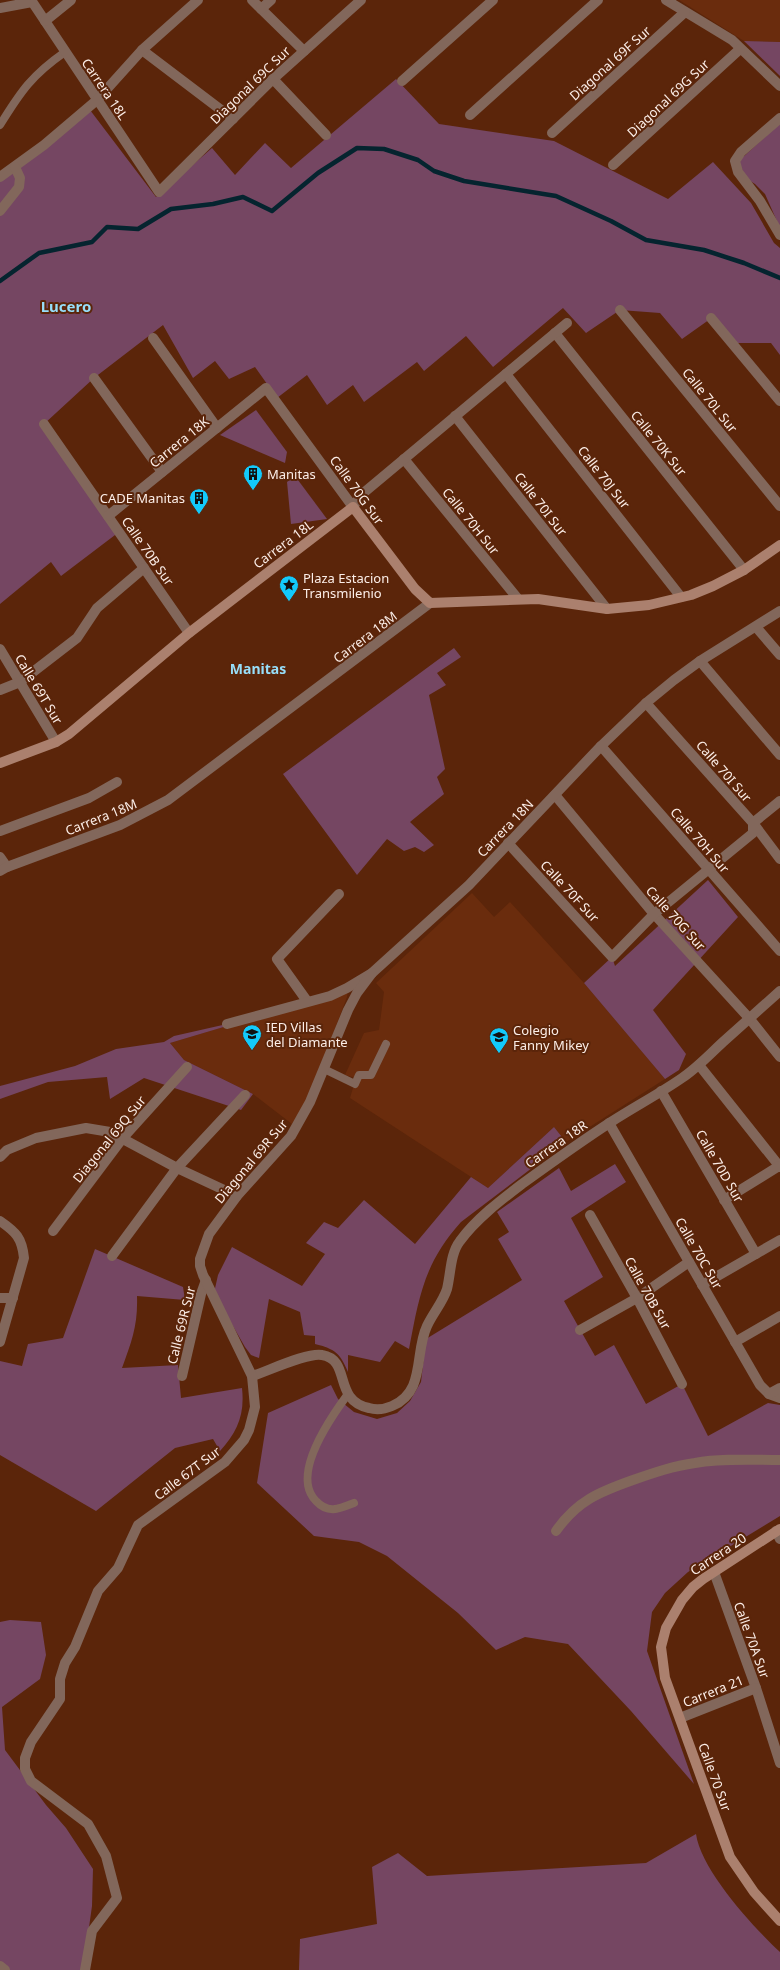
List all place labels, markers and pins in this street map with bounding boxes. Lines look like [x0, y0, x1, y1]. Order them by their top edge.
building icon: Manitas [242, 463, 264, 491]
place label: Manitas [267, 465, 316, 483]
building icon: CADE Manitas [188, 487, 210, 515]
place label: CADE Manitas [100, 489, 185, 507]
place label: Plaza Estacion Transmilenio [303, 569, 389, 602]
place icon: Plaza Estacion Transmilenio [278, 574, 300, 602]
place label: IED Villas del Diamante [266, 1018, 348, 1051]
place label: Colegio Fanny Mikey [513, 1021, 589, 1054]
school or university icon: IED Villas del Diamante [241, 1023, 263, 1051]
school or university icon: Colegio Fanny Mikey [488, 1026, 510, 1054]

